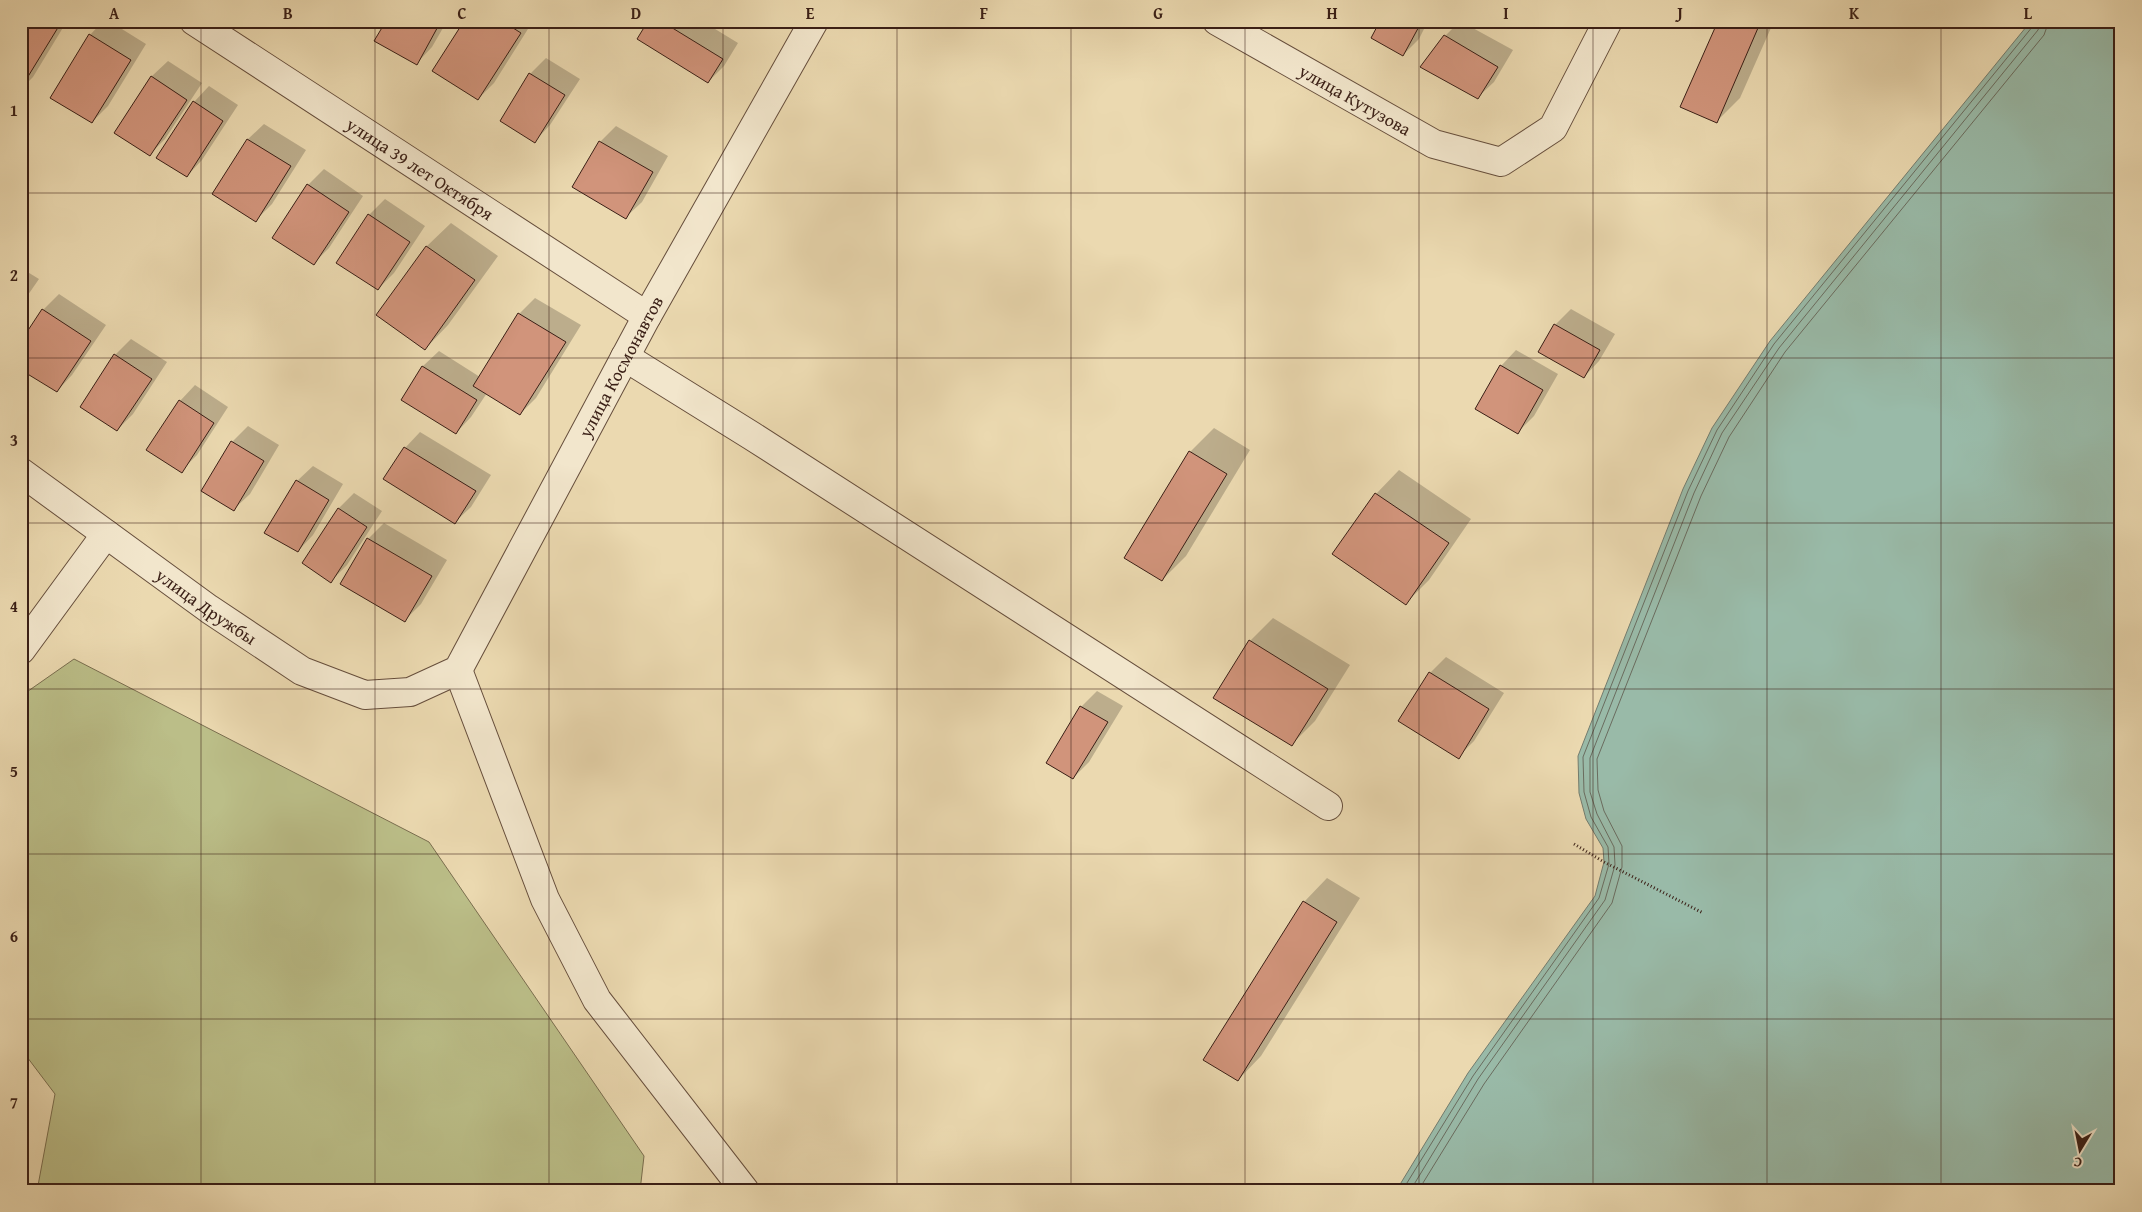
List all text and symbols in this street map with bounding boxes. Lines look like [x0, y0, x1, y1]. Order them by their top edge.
text: A [109, 1, 120, 25]
text: B [283, 1, 293, 25]
text: C [457, 1, 467, 25]
text: D [631, 1, 641, 25]
text: E [806, 1, 815, 25]
text: F [980, 1, 988, 25]
text: G [1153, 1, 1163, 25]
text: H [1326, 1, 1338, 25]
text: I [1503, 1, 1509, 25]
text: J [1674, 1, 1683, 25]
text: K [1849, 1, 1860, 25]
text: L [2024, 1, 2033, 25]
street label: улица Кутузова [1293, 56, 1417, 142]
text: 1 [10, 98, 18, 122]
street label: улица 39 лет Октября [340, 110, 499, 226]
text: 2 [10, 263, 18, 287]
street label: улица Космонавтов [571, 290, 670, 443]
text: 3 [10, 428, 18, 452]
street label: улица Дружбы [150, 561, 263, 651]
text: 4 [10, 594, 18, 618]
text: 5 [10, 759, 18, 783]
text: 6 [10, 924, 18, 948]
text: 7 [10, 1090, 18, 1114]
north arrow [2054, 1124, 2104, 1174]
text: С [2072, 1152, 2083, 1173]

